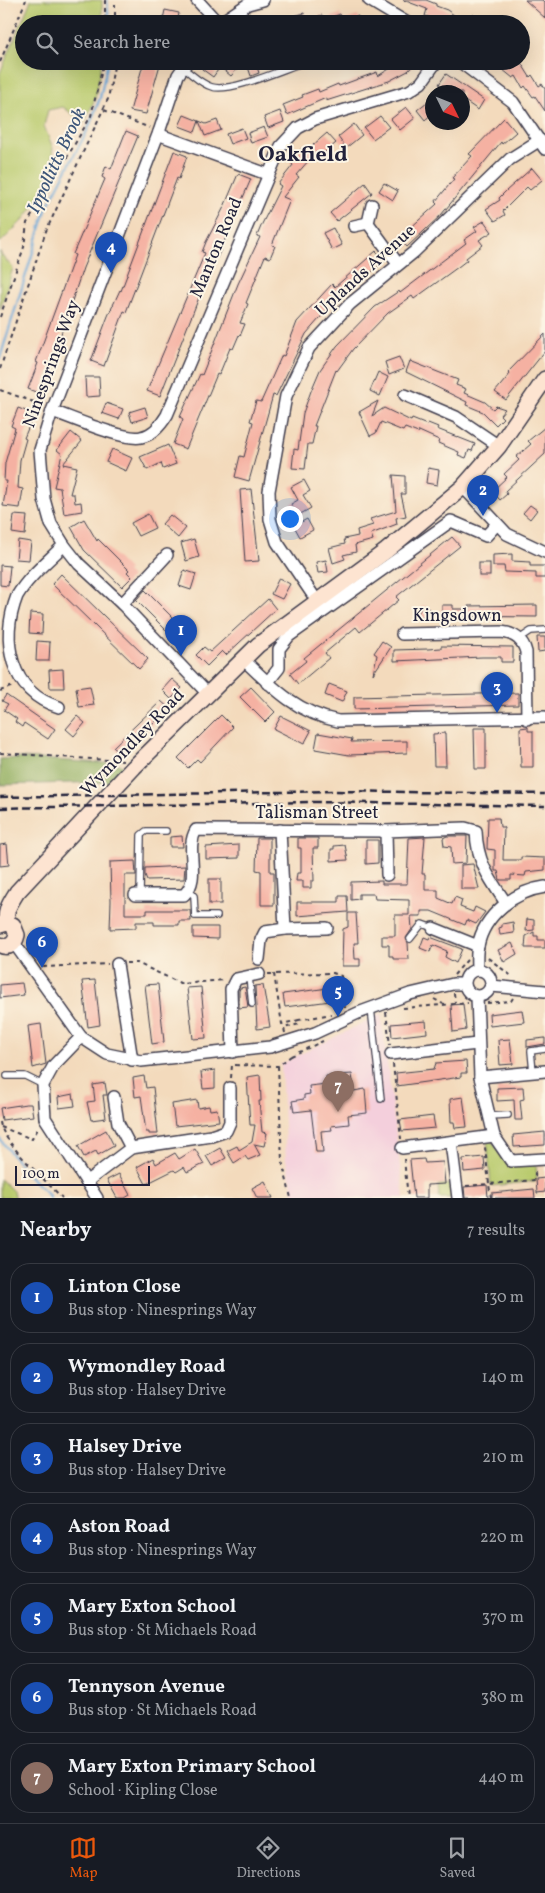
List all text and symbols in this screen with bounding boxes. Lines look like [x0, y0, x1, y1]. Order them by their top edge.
search box [15, 15, 530, 70]
icon: search [33, 29, 61, 57]
text: Search here [73, 30, 170, 56]
north arrow [425, 85, 470, 130]
water label: Ippollitts Brook [21, 104, 93, 218]
district label: Oakfield [258, 140, 348, 171]
street label: Manton Road [185, 194, 249, 302]
street label: Uplands Avenue [310, 219, 422, 323]
pin: 4 [95, 232, 127, 273]
street label: Ninesprings Way [17, 296, 87, 432]
pin: 2 [467, 475, 499, 516]
your location [277, 506, 303, 532]
street label: Kingsdown [412, 604, 502, 629]
pin: 1 [165, 615, 197, 656]
pin: 3 [481, 672, 513, 713]
street label: Wymondley Road [75, 684, 191, 802]
street label: Talisman Street [255, 801, 379, 826]
pin: 6 [26, 927, 58, 968]
pin: 5 [322, 976, 354, 1017]
pin: 7 [322, 1071, 354, 1112]
scale bar [15, 1163, 150, 1186]
text: 100 m [22, 1165, 60, 1184]
text: Nearby [20, 1216, 91, 1245]
text: 7 results [467, 1220, 525, 1242]
text: Linton Close [68, 1274, 181, 1300]
text: 1 [34, 1287, 40, 1309]
text: 130 m [483, 1287, 524, 1309]
text: Bus stop · Ninesprings Way [68, 1300, 256, 1322]
text: Wymondley Road [68, 1354, 225, 1380]
text: 2 [33, 1367, 41, 1389]
text: 140 m [482, 1367, 524, 1389]
text: Bus stop · Halsey Drive [68, 1380, 226, 1402]
text: Halsey Drive [68, 1434, 182, 1460]
text: 3 [33, 1447, 41, 1469]
text: 210 m [482, 1447, 524, 1469]
text: Bus stop · Halsey Drive [68, 1460, 226, 1482]
text: Aston Road [68, 1514, 170, 1540]
text: 4 [32, 1527, 42, 1549]
text: 220 m [480, 1527, 524, 1549]
text: Bus stop · Ninesprings Way [68, 1540, 256, 1562]
text: Mary Exton School [68, 1594, 236, 1620]
text: 5 [33, 1607, 41, 1629]
text: 370 m [482, 1607, 524, 1629]
text: Bus stop · St Michaels Road [68, 1620, 257, 1642]
text: Tennyson Avenue [68, 1674, 225, 1700]
text: 6 [33, 1687, 41, 1709]
text: 380 m [481, 1687, 524, 1709]
text: Bus stop · St Michaels Road [68, 1700, 257, 1722]
text: Mary Exton Primary School [68, 1754, 316, 1780]
text: 7 [33, 1767, 41, 1789]
text: 440 m [478, 1767, 524, 1789]
text: School · Kipling Close [68, 1780, 218, 1802]
tab: Map [69, 1834, 97, 1883]
tab: Directions [236, 1834, 301, 1883]
tab: Saved [439, 1834, 476, 1883]

